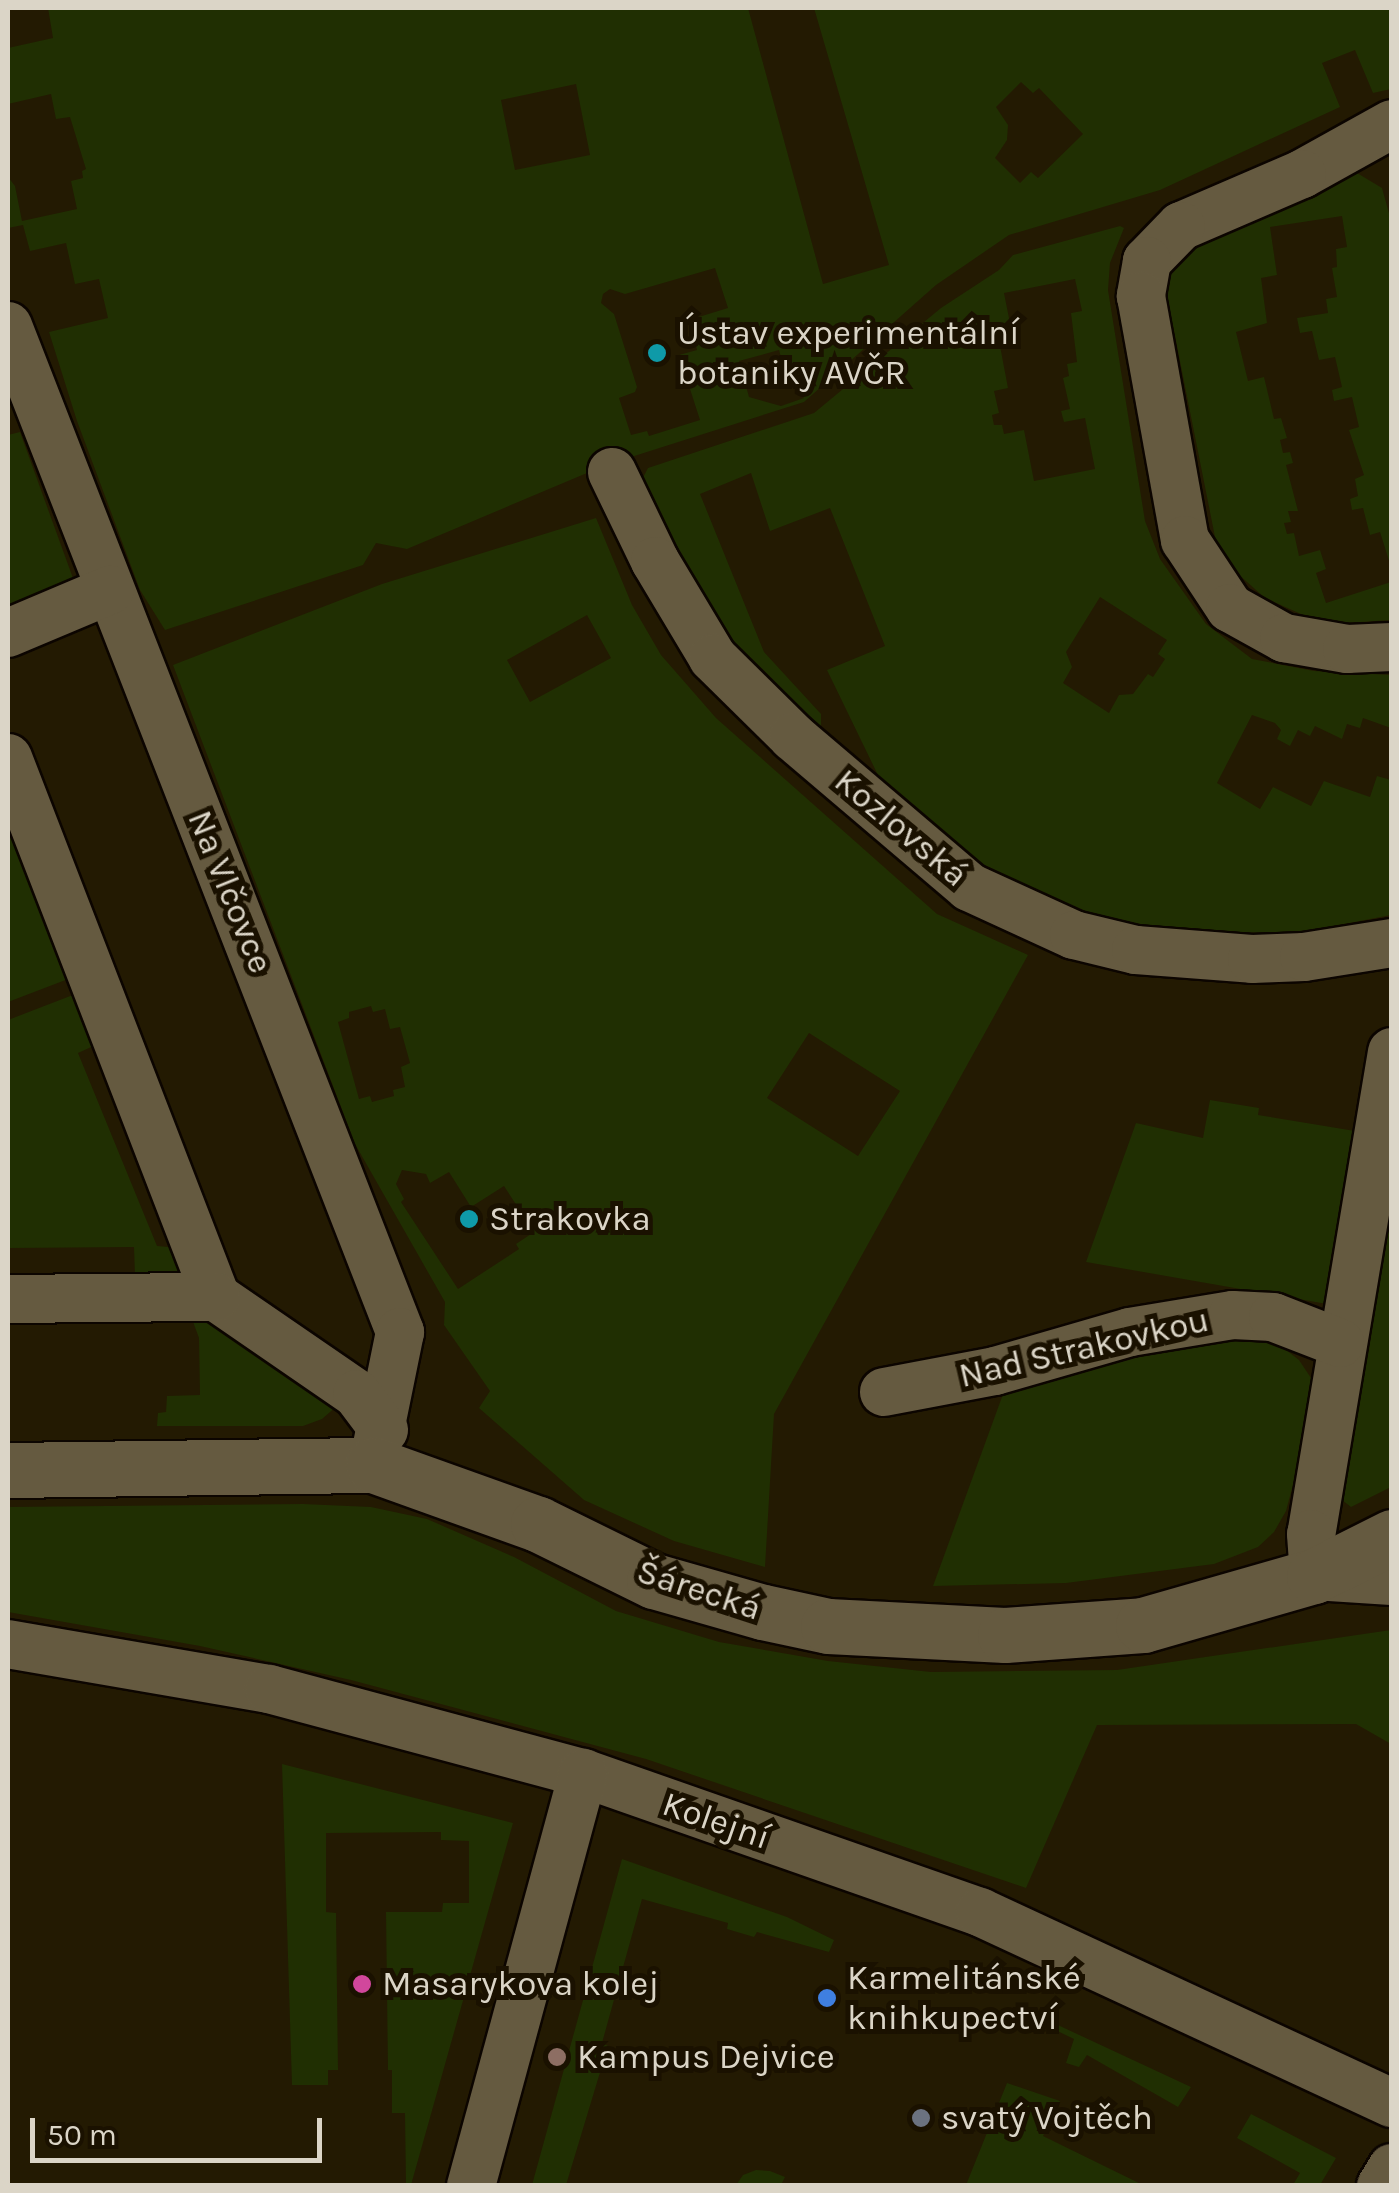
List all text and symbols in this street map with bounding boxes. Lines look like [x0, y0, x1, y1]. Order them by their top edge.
place label: Ústav experimentální botaniky AVČR [677, 312, 1020, 394]
marker: Ústav experimentální botaniky AVČR [646, 342, 668, 364]
street label: Kozlovská [826, 760, 976, 896]
street label: Na Vlčovce [178, 804, 282, 980]
place label: Strakovka [489, 1198, 651, 1240]
marker: Strakovka [458, 1208, 480, 1230]
street label: Nad Strakovkou [955, 1299, 1213, 1397]
street label: Šárecká [632, 1550, 766, 1630]
street label: Kolejní [657, 1783, 775, 1859]
place label: Karmelitánské knihkupectví [847, 1957, 1081, 2039]
place label: Masarykova kolej [382, 1963, 659, 2005]
marker: Masarykova kolej [351, 1973, 373, 1995]
marker: Karmelitánské knihkupectví [816, 1987, 838, 2009]
place label: Kampus Dejvice [577, 2036, 835, 2078]
marker: Kampus Dejvice [546, 2046, 568, 2068]
place label: svatý Vojtěch [941, 2097, 1153, 2139]
scale bar [35, 2098, 328, 2160]
marker: svatý Vojtěch [910, 2107, 932, 2129]
text: 50 m [47, 2117, 117, 2153]

